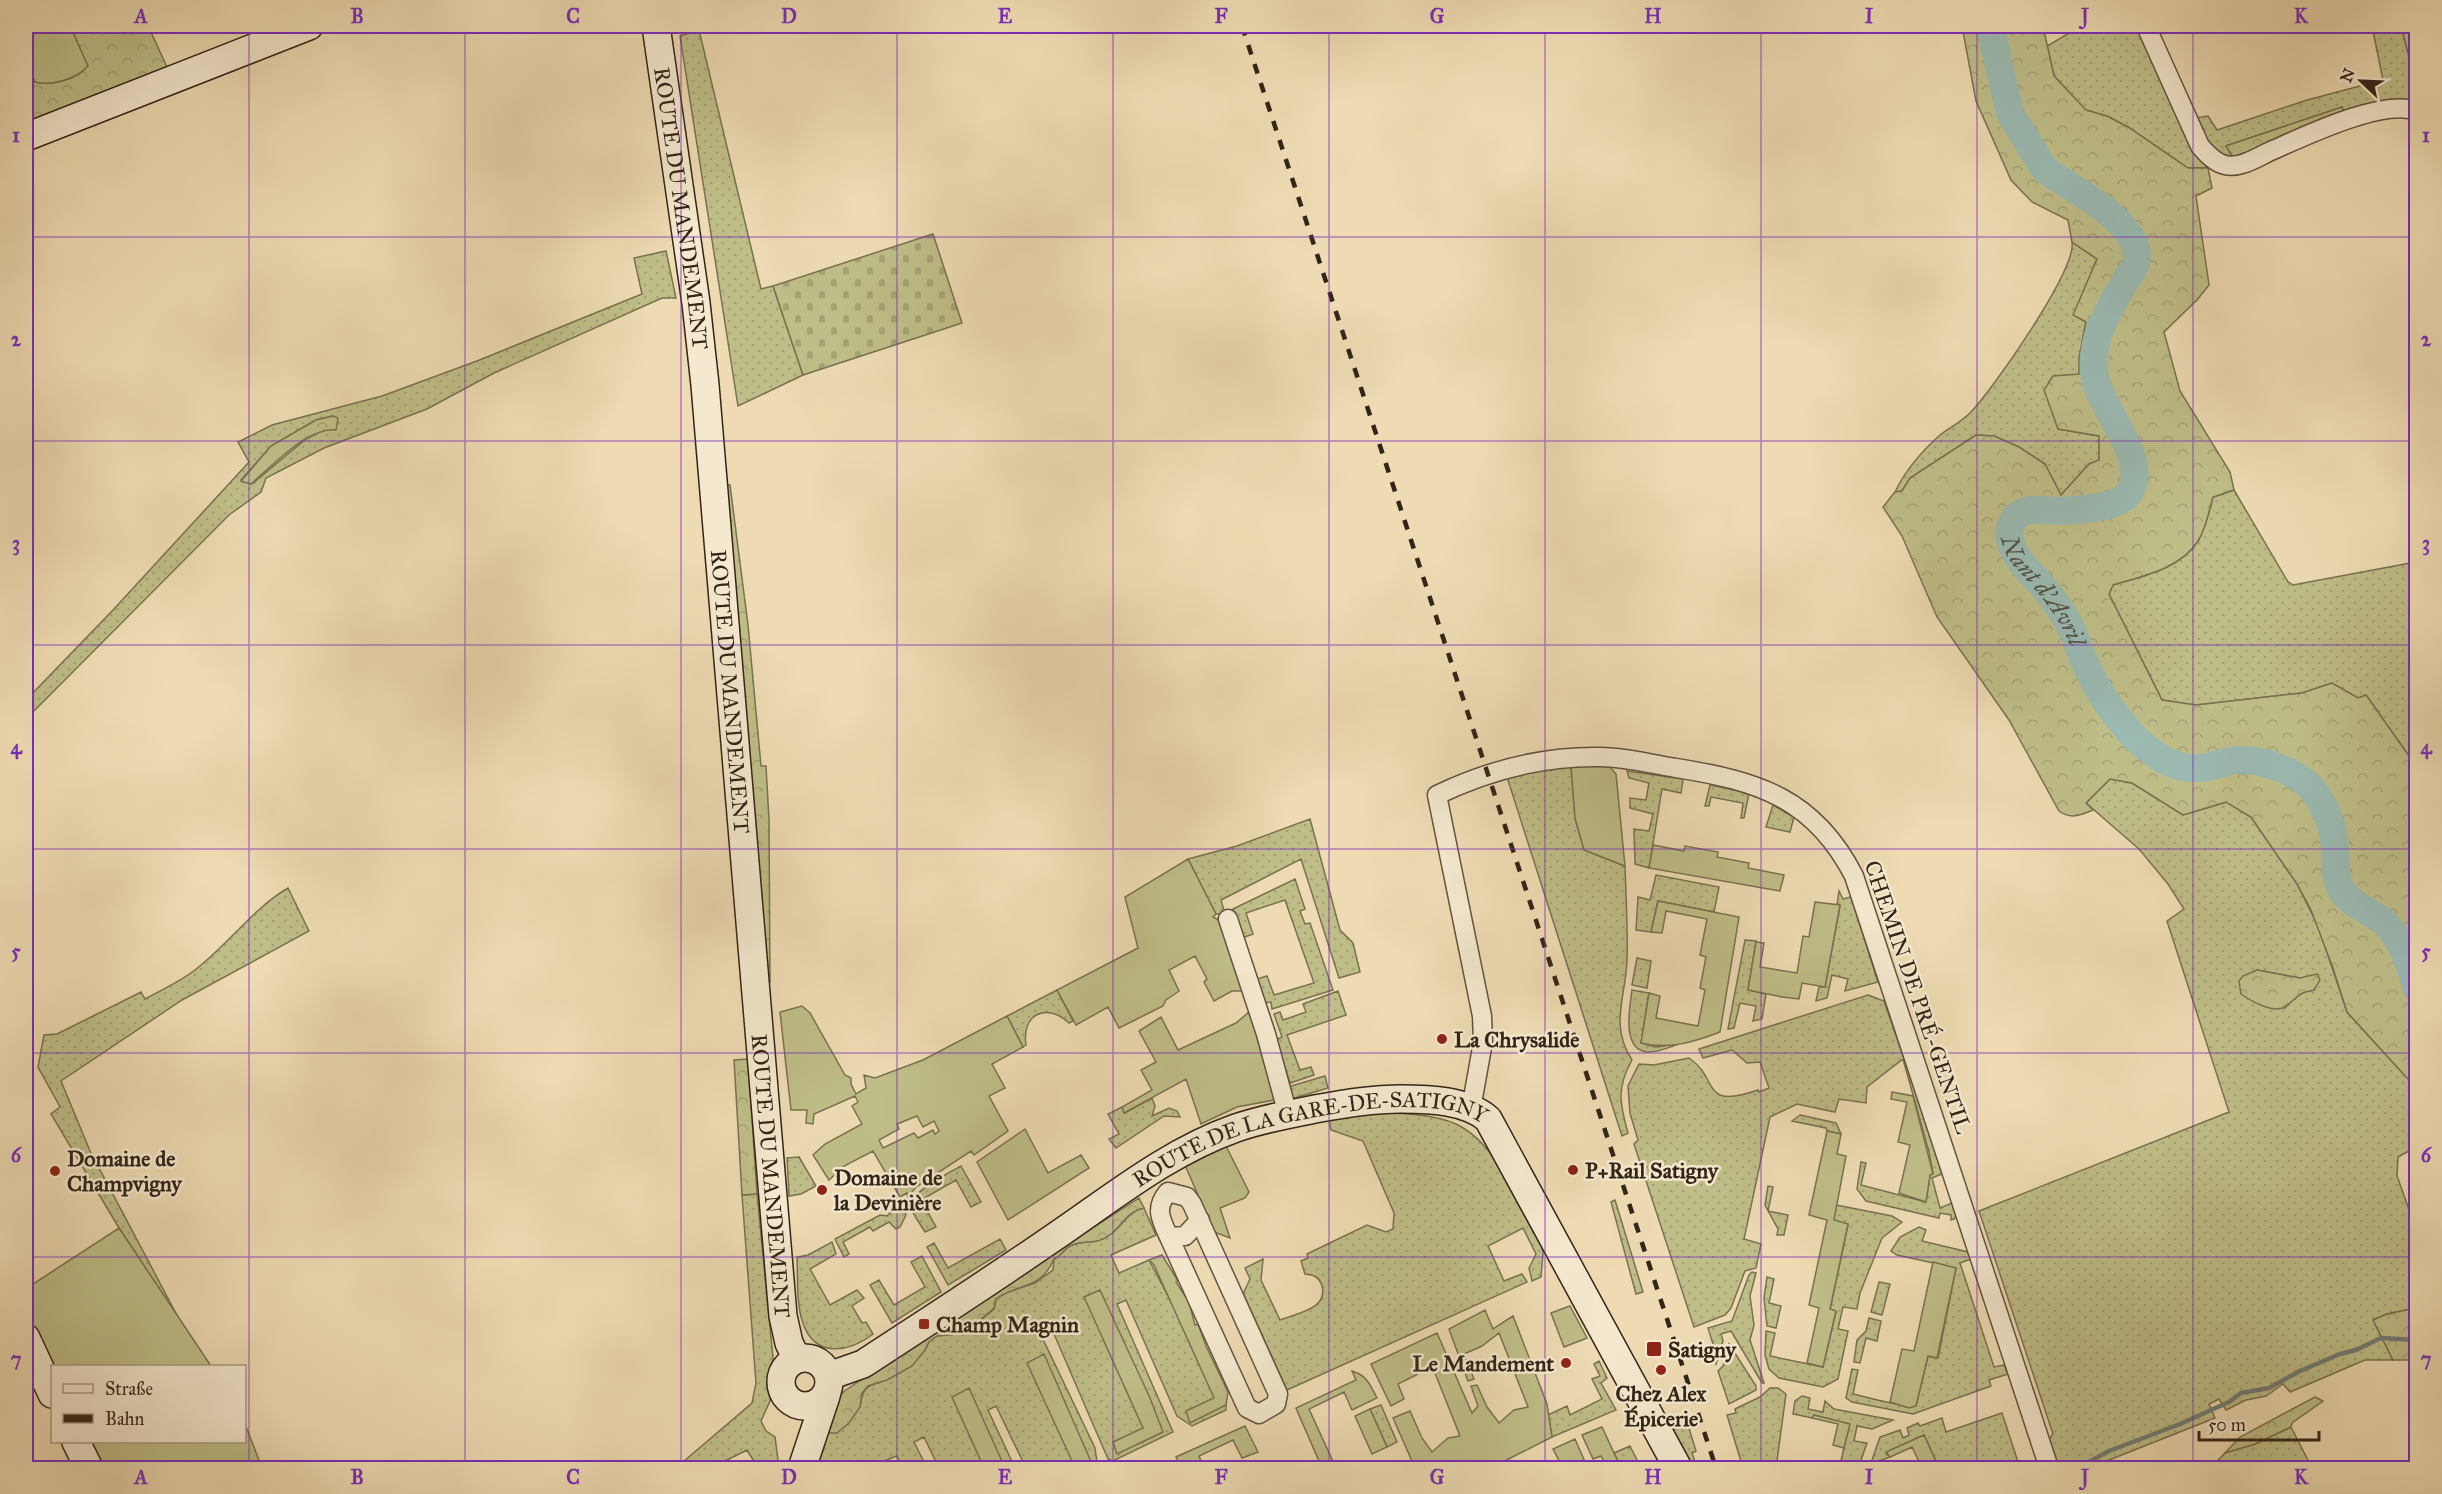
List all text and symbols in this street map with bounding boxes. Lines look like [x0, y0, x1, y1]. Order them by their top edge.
text: A [132, 4, 148, 28]
text: B [350, 4, 364, 28]
text: C [566, 4, 580, 28]
text: D [781, 4, 797, 28]
text: E [998, 4, 1013, 28]
text: F [1214, 4, 1228, 28]
text: G [1430, 4, 1445, 28]
text: H [1644, 4, 1662, 28]
text: I [1865, 4, 1874, 28]
text: J [2078, 4, 2090, 30]
text: K [2294, 4, 2309, 28]
north arrow [2331, 51, 2391, 111]
street label: ROUTE DU MANDEMENT [649, 65, 715, 351]
text: N [2336, 65, 2359, 85]
text: 1 [12, 123, 20, 147]
text: 1 [2422, 123, 2430, 147]
text: 2 [11, 327, 22, 351]
text: 2 [2421, 327, 2432, 351]
water label: Nant d'Avril [1993, 529, 2093, 652]
text: 3 [12, 531, 20, 556]
text: 3 [2422, 531, 2430, 556]
street label: ROUTE DU MANDEMENT [705, 548, 756, 835]
text: 4 [10, 735, 22, 760]
text: 4 [2420, 735, 2432, 760]
street label: CHEMIN DE PRÉ-GENTIL [1859, 857, 1977, 1137]
text: 5 [11, 939, 21, 963]
text: 5 [2421, 939, 2431, 963]
place label: La Chrysalide [1454, 1026, 1580, 1053]
marker: La Chrysalide [1435, 1032, 1449, 1046]
street label: ROUTE DU MANDEMENT [746, 1033, 797, 1319]
street label: ROUTE DE LA GARE-DE-SATIGNY [1127, 1085, 1494, 1193]
text: 6 [11, 1143, 23, 1167]
text: 6 [2421, 1143, 2433, 1167]
place label: Domaine de Champvigny [67, 1145, 183, 1197]
place label: P+Rail Satigny [1585, 1157, 1720, 1184]
marker: P+Rail Satigny [1566, 1163, 1580, 1177]
marker: Domaine de Champvigny [48, 1164, 62, 1178]
place label: Domaine de la Devinière [833, 1164, 942, 1216]
marker: Domaine de la Devinière [815, 1183, 829, 1197]
place label: Champ Magnin [936, 1311, 1079, 1338]
marker: Champ Magnin [917, 1317, 931, 1331]
place label: Satigny [1668, 1336, 1738, 1363]
marker: Satigny [1645, 1340, 1663, 1358]
text: 7 [11, 1347, 22, 1371]
text: 7 [2421, 1347, 2432, 1371]
place label: Le Mandement [1413, 1350, 1554, 1377]
marker: Le Mandement [1559, 1356, 1573, 1370]
marker: Chez Alex Épicerie [1654, 1363, 1668, 1377]
legend [51, 1365, 246, 1443]
text: Straße [105, 1378, 153, 1400]
place label: Chez Alex Épicerie [1616, 1380, 1707, 1432]
scale bar [2199, 1404, 2319, 1442]
text: Bahn [105, 1408, 145, 1430]
text: 50 m [2208, 1414, 2246, 1436]
text: A [132, 1465, 148, 1489]
text: B [350, 1465, 364, 1489]
text: C [566, 1465, 580, 1489]
text: D [781, 1465, 797, 1489]
text: E [998, 1465, 1013, 1489]
text: F [1214, 1465, 1228, 1489]
text: G [1430, 1465, 1445, 1489]
text: H [1644, 1465, 1662, 1489]
text: I [1865, 1465, 1874, 1489]
text: J [2078, 1465, 2090, 1491]
text: K [2294, 1465, 2309, 1489]

